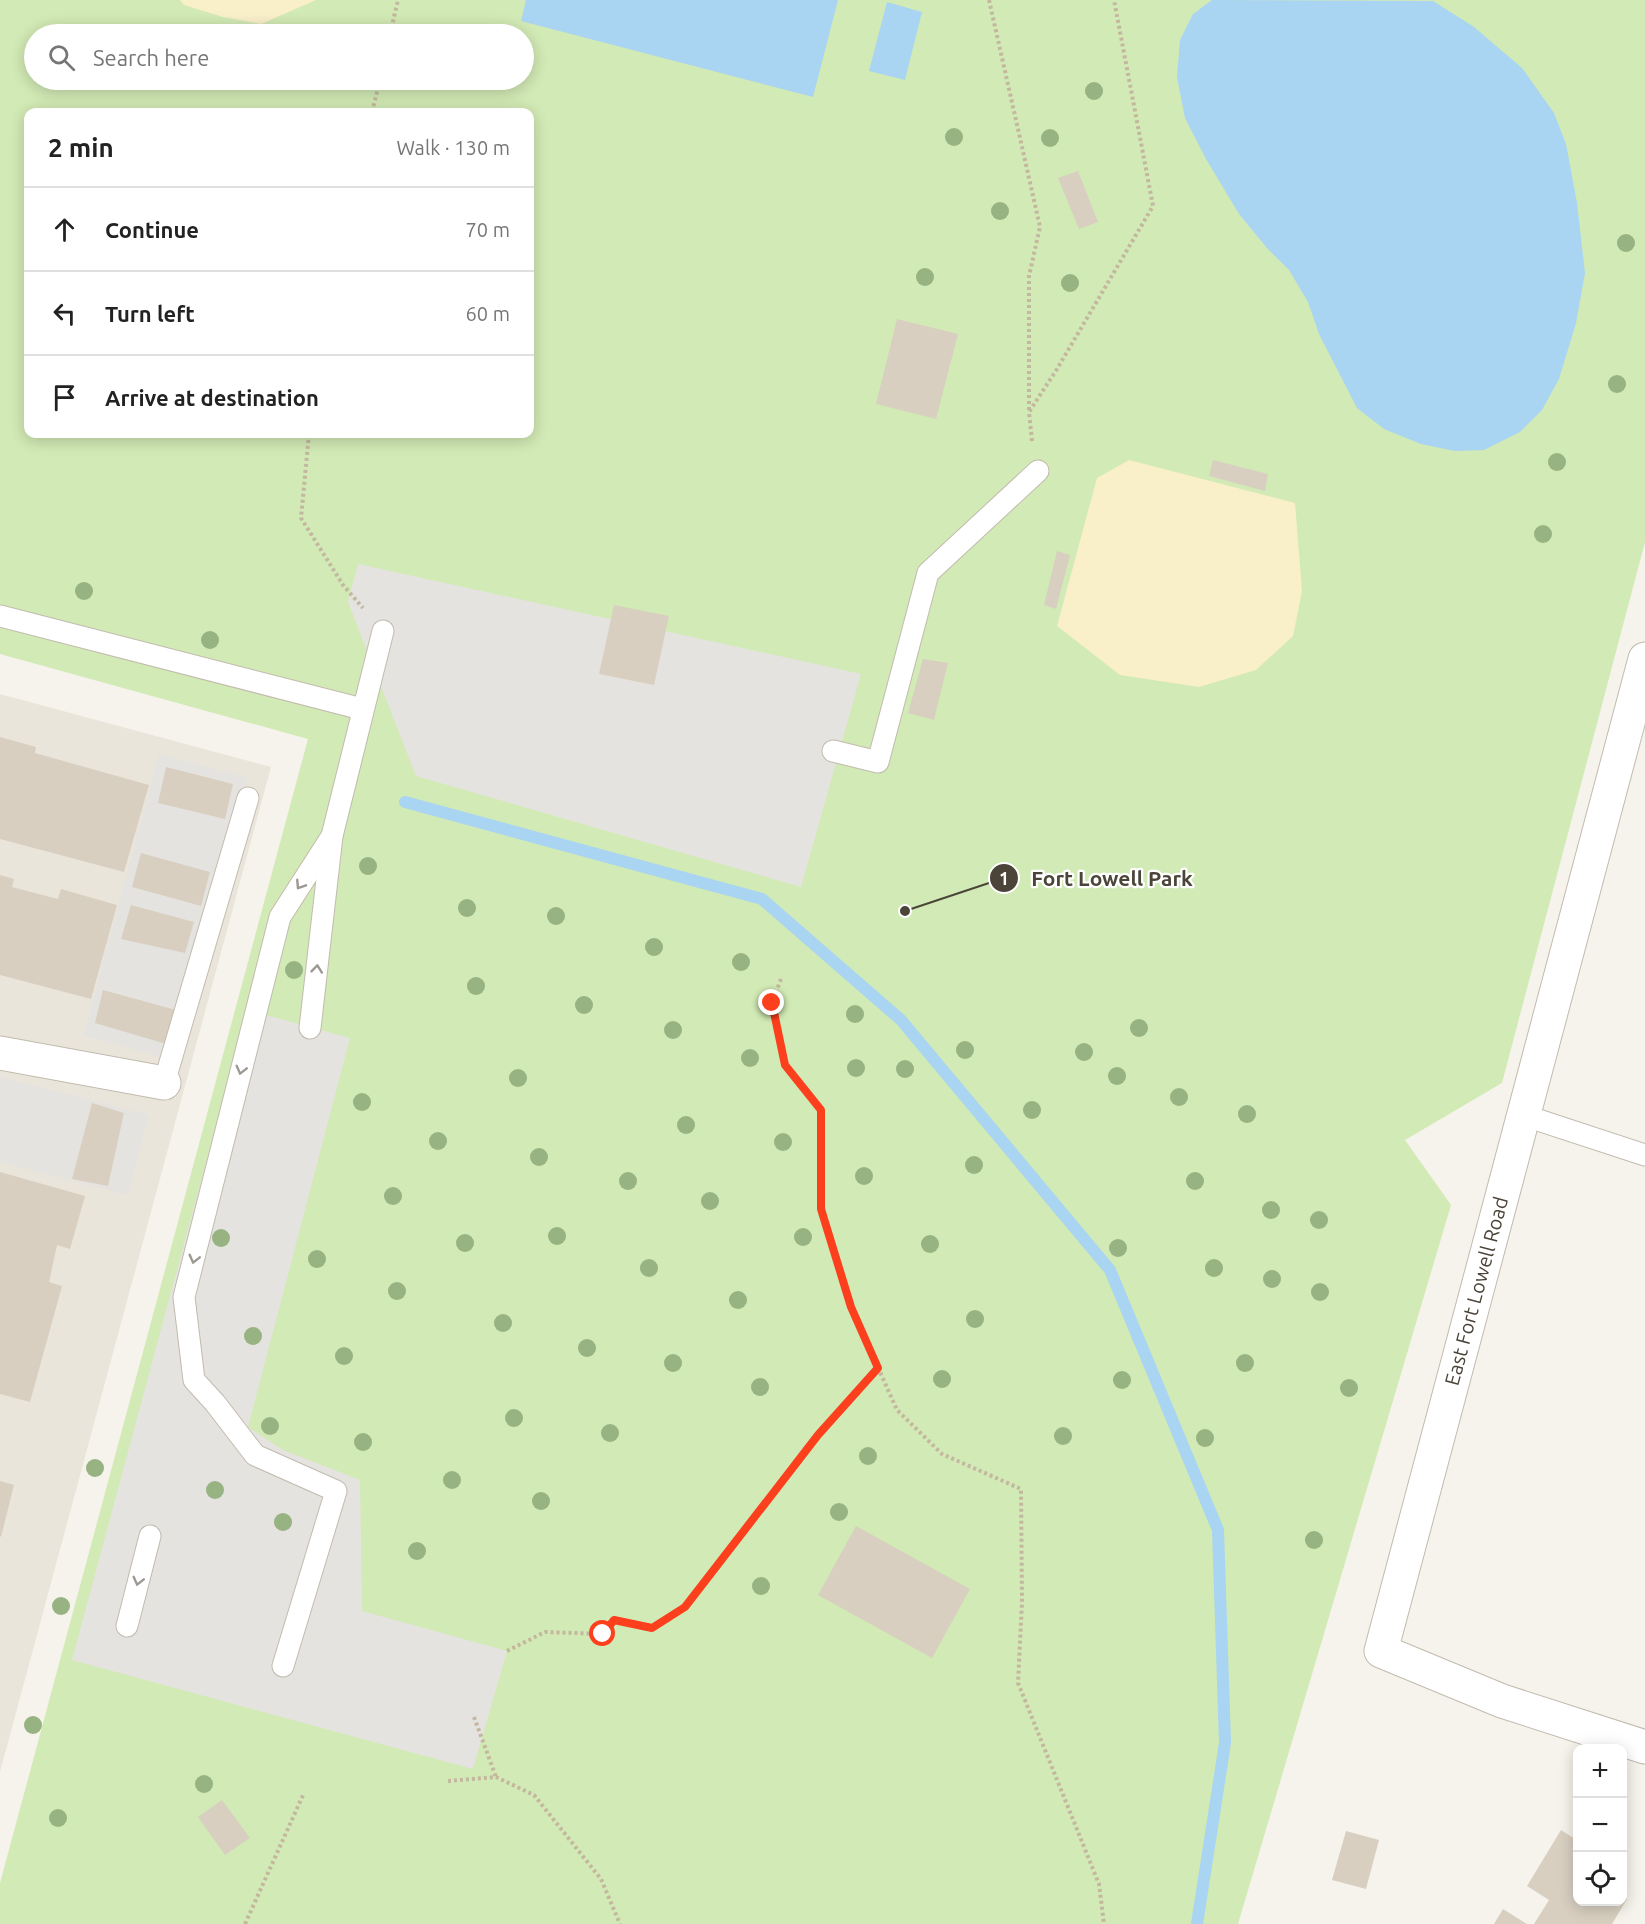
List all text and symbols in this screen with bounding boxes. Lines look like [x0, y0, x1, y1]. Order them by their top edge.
search box [24, 24, 534, 90]
icon: search [45, 41, 78, 74]
text: Search here [93, 45, 209, 70]
text: 2 min [48, 133, 114, 162]
text: Walk · 130 m [397, 136, 510, 159]
icon: ahead [48, 213, 81, 246]
text: Continue [105, 217, 199, 242]
text: 70 m [466, 218, 510, 241]
icon: left [48, 297, 81, 330]
text: Turn left [105, 301, 195, 326]
text: 60 m [466, 302, 510, 325]
icon: arrive [48, 381, 81, 414]
text: Arrive at destination [105, 385, 319, 410]
callout: Fort Lowell Park [989, 859, 1205, 898]
text: Fort Lowell Park [1031, 866, 1193, 890]
text: 1 [999, 868, 1009, 888]
one-way arrow [296, 879, 308, 889]
one-way arrow [310, 965, 323, 974]
route end [758, 989, 784, 1015]
one-way arrow [236, 1064, 249, 1074]
street label: East Fort Lowell Road [1440, 1194, 1512, 1388]
one-way arrow [188, 1253, 201, 1263]
one-way arrow [133, 1576, 146, 1586]
route start [589, 1620, 615, 1646]
map controls [1573, 1744, 1627, 1906]
button: + [1573, 1744, 1627, 1798]
button: − [1573, 1798, 1627, 1852]
button: locate [1573, 1852, 1627, 1906]

